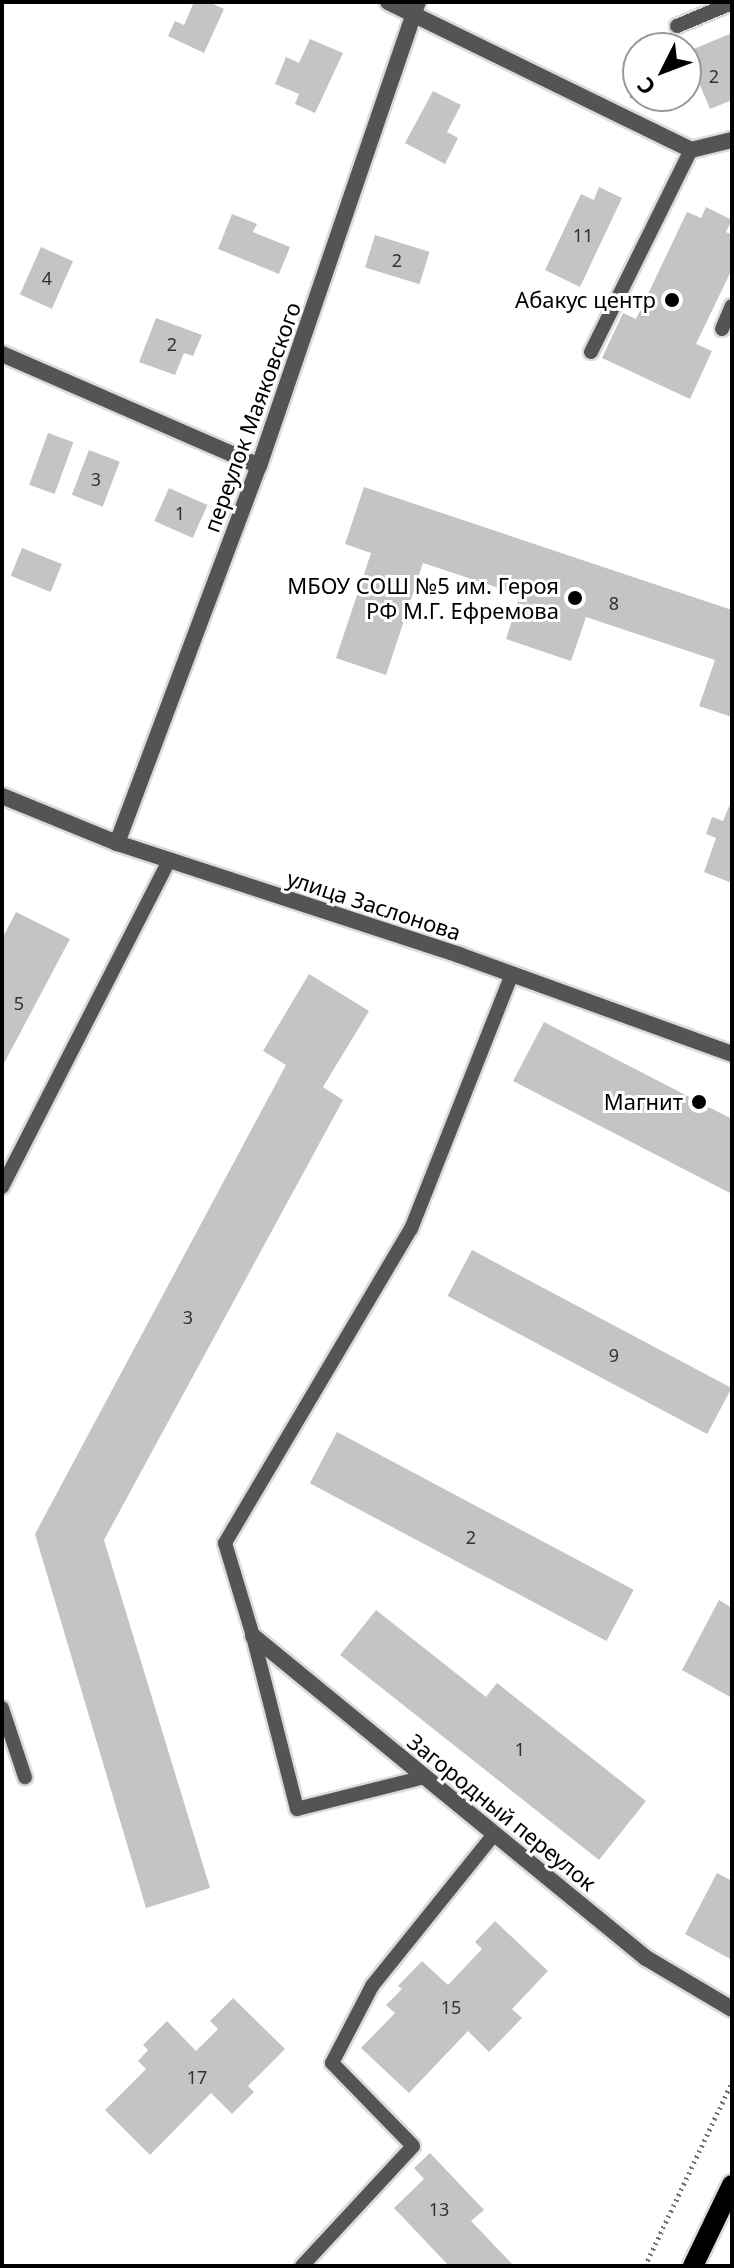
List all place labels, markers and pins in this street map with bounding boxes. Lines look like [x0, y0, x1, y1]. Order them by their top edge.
place label: Абакус центр [515, 287, 656, 313]
marker: Абакус центр [663, 291, 681, 309]
place label: МБОУ СОШ №5 им. Героя РФ М.Г. Ефремова [287, 572, 559, 624]
marker: МБОУ СОШ №5 им. Героя РФ М.Г. Ефремова [566, 589, 584, 607]
place label: Магнит [604, 1089, 683, 1115]
marker: Магнит [690, 1093, 708, 1111]

